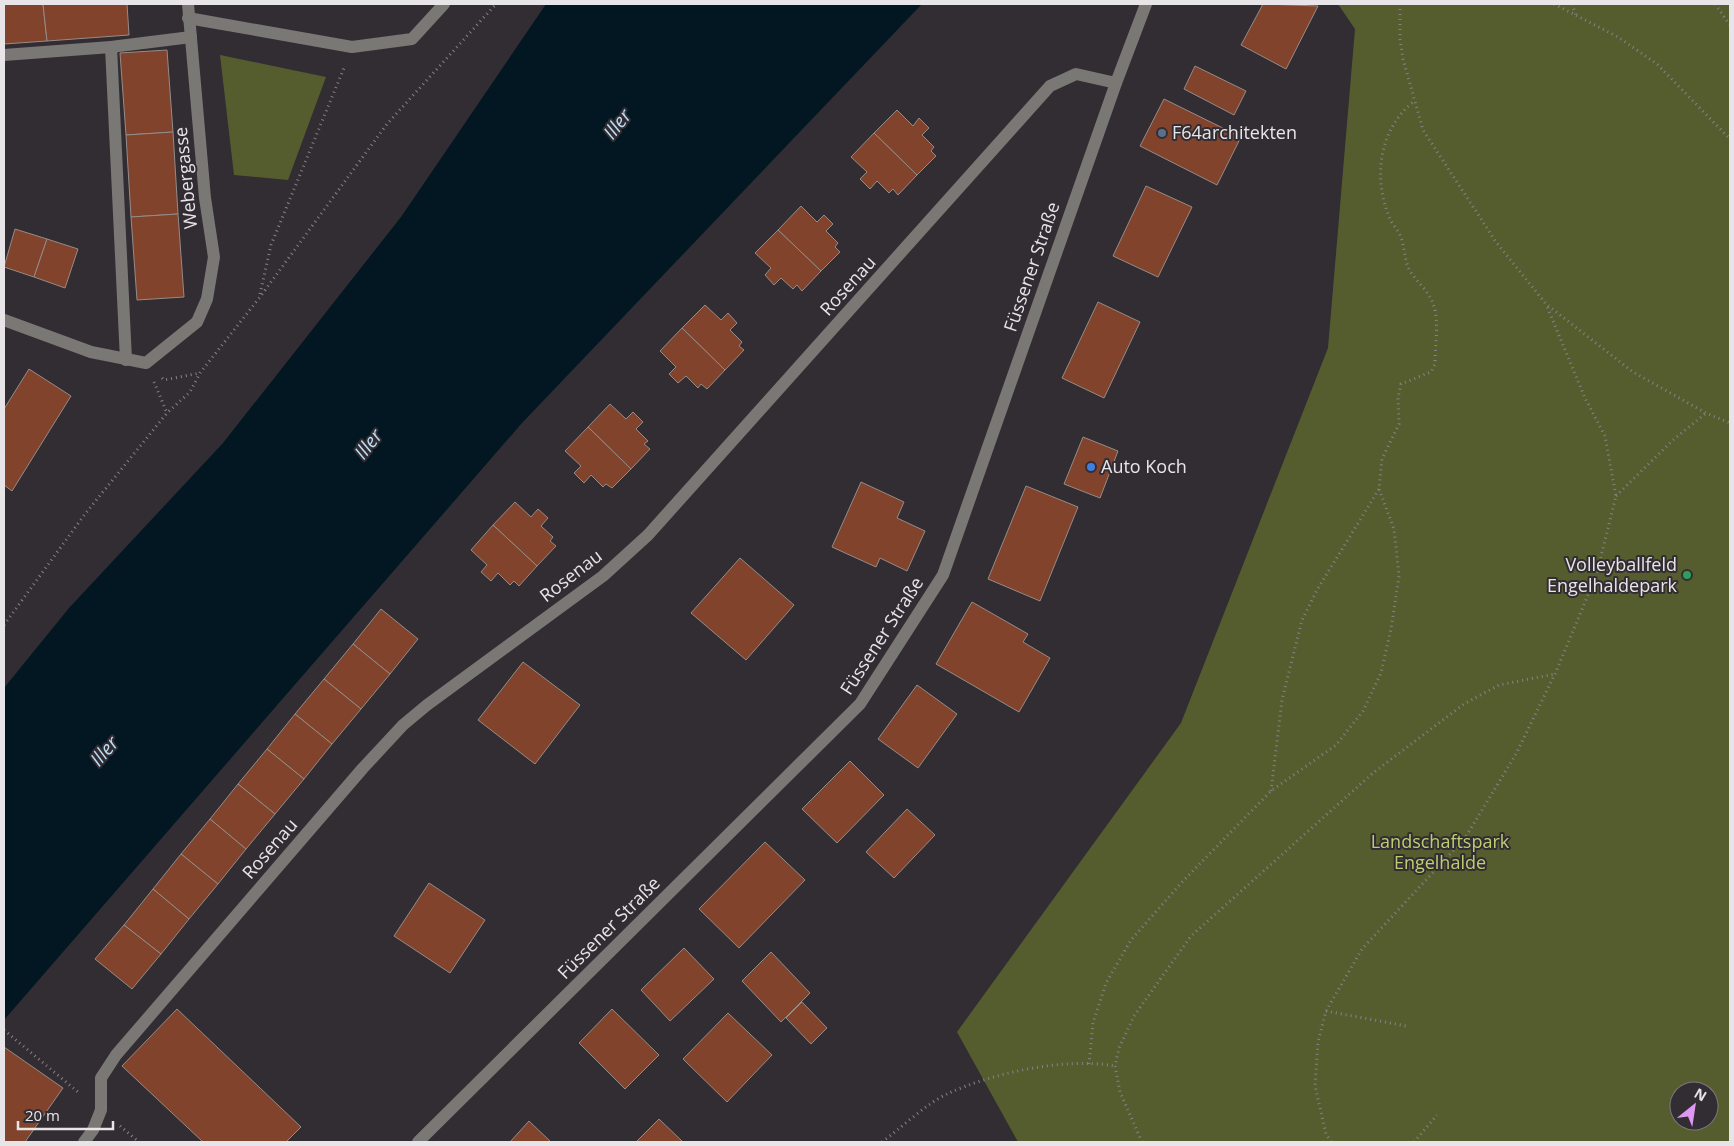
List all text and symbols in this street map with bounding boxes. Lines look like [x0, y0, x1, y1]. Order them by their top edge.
water label: Iller [597, 102, 638, 145]
place label: F64architekten [1172, 120, 1297, 144]
street label: Webergasse [168, 126, 202, 230]
marker: F64architekten [1156, 127, 1168, 139]
street label: Füssener Straße [998, 199, 1064, 335]
street label: Rosenau [814, 250, 880, 320]
water label: Iller [348, 422, 389, 465]
place label: Auto Koch [1101, 454, 1187, 478]
marker: Auto Koch [1085, 461, 1097, 473]
street label: Rosenau [534, 543, 606, 607]
place label: Volleyballfeld Engelhaldepark [1547, 552, 1678, 597]
marker: Volleyballfeld Engelhaldepark [1681, 569, 1693, 581]
street label: Füssener Straße [834, 572, 928, 699]
water label: Iller [84, 729, 125, 771]
street label: Rosenau [236, 813, 302, 884]
park label: Landschaftspark Engelhalde [1371, 829, 1510, 874]
street label: Füssener Straße [552, 871, 665, 984]
north arrow [1669, 1081, 1719, 1131]
text: N [1691, 1083, 1710, 1105]
scale bar [18, 1098, 112, 1130]
text: 20 m [25, 1105, 60, 1125]

